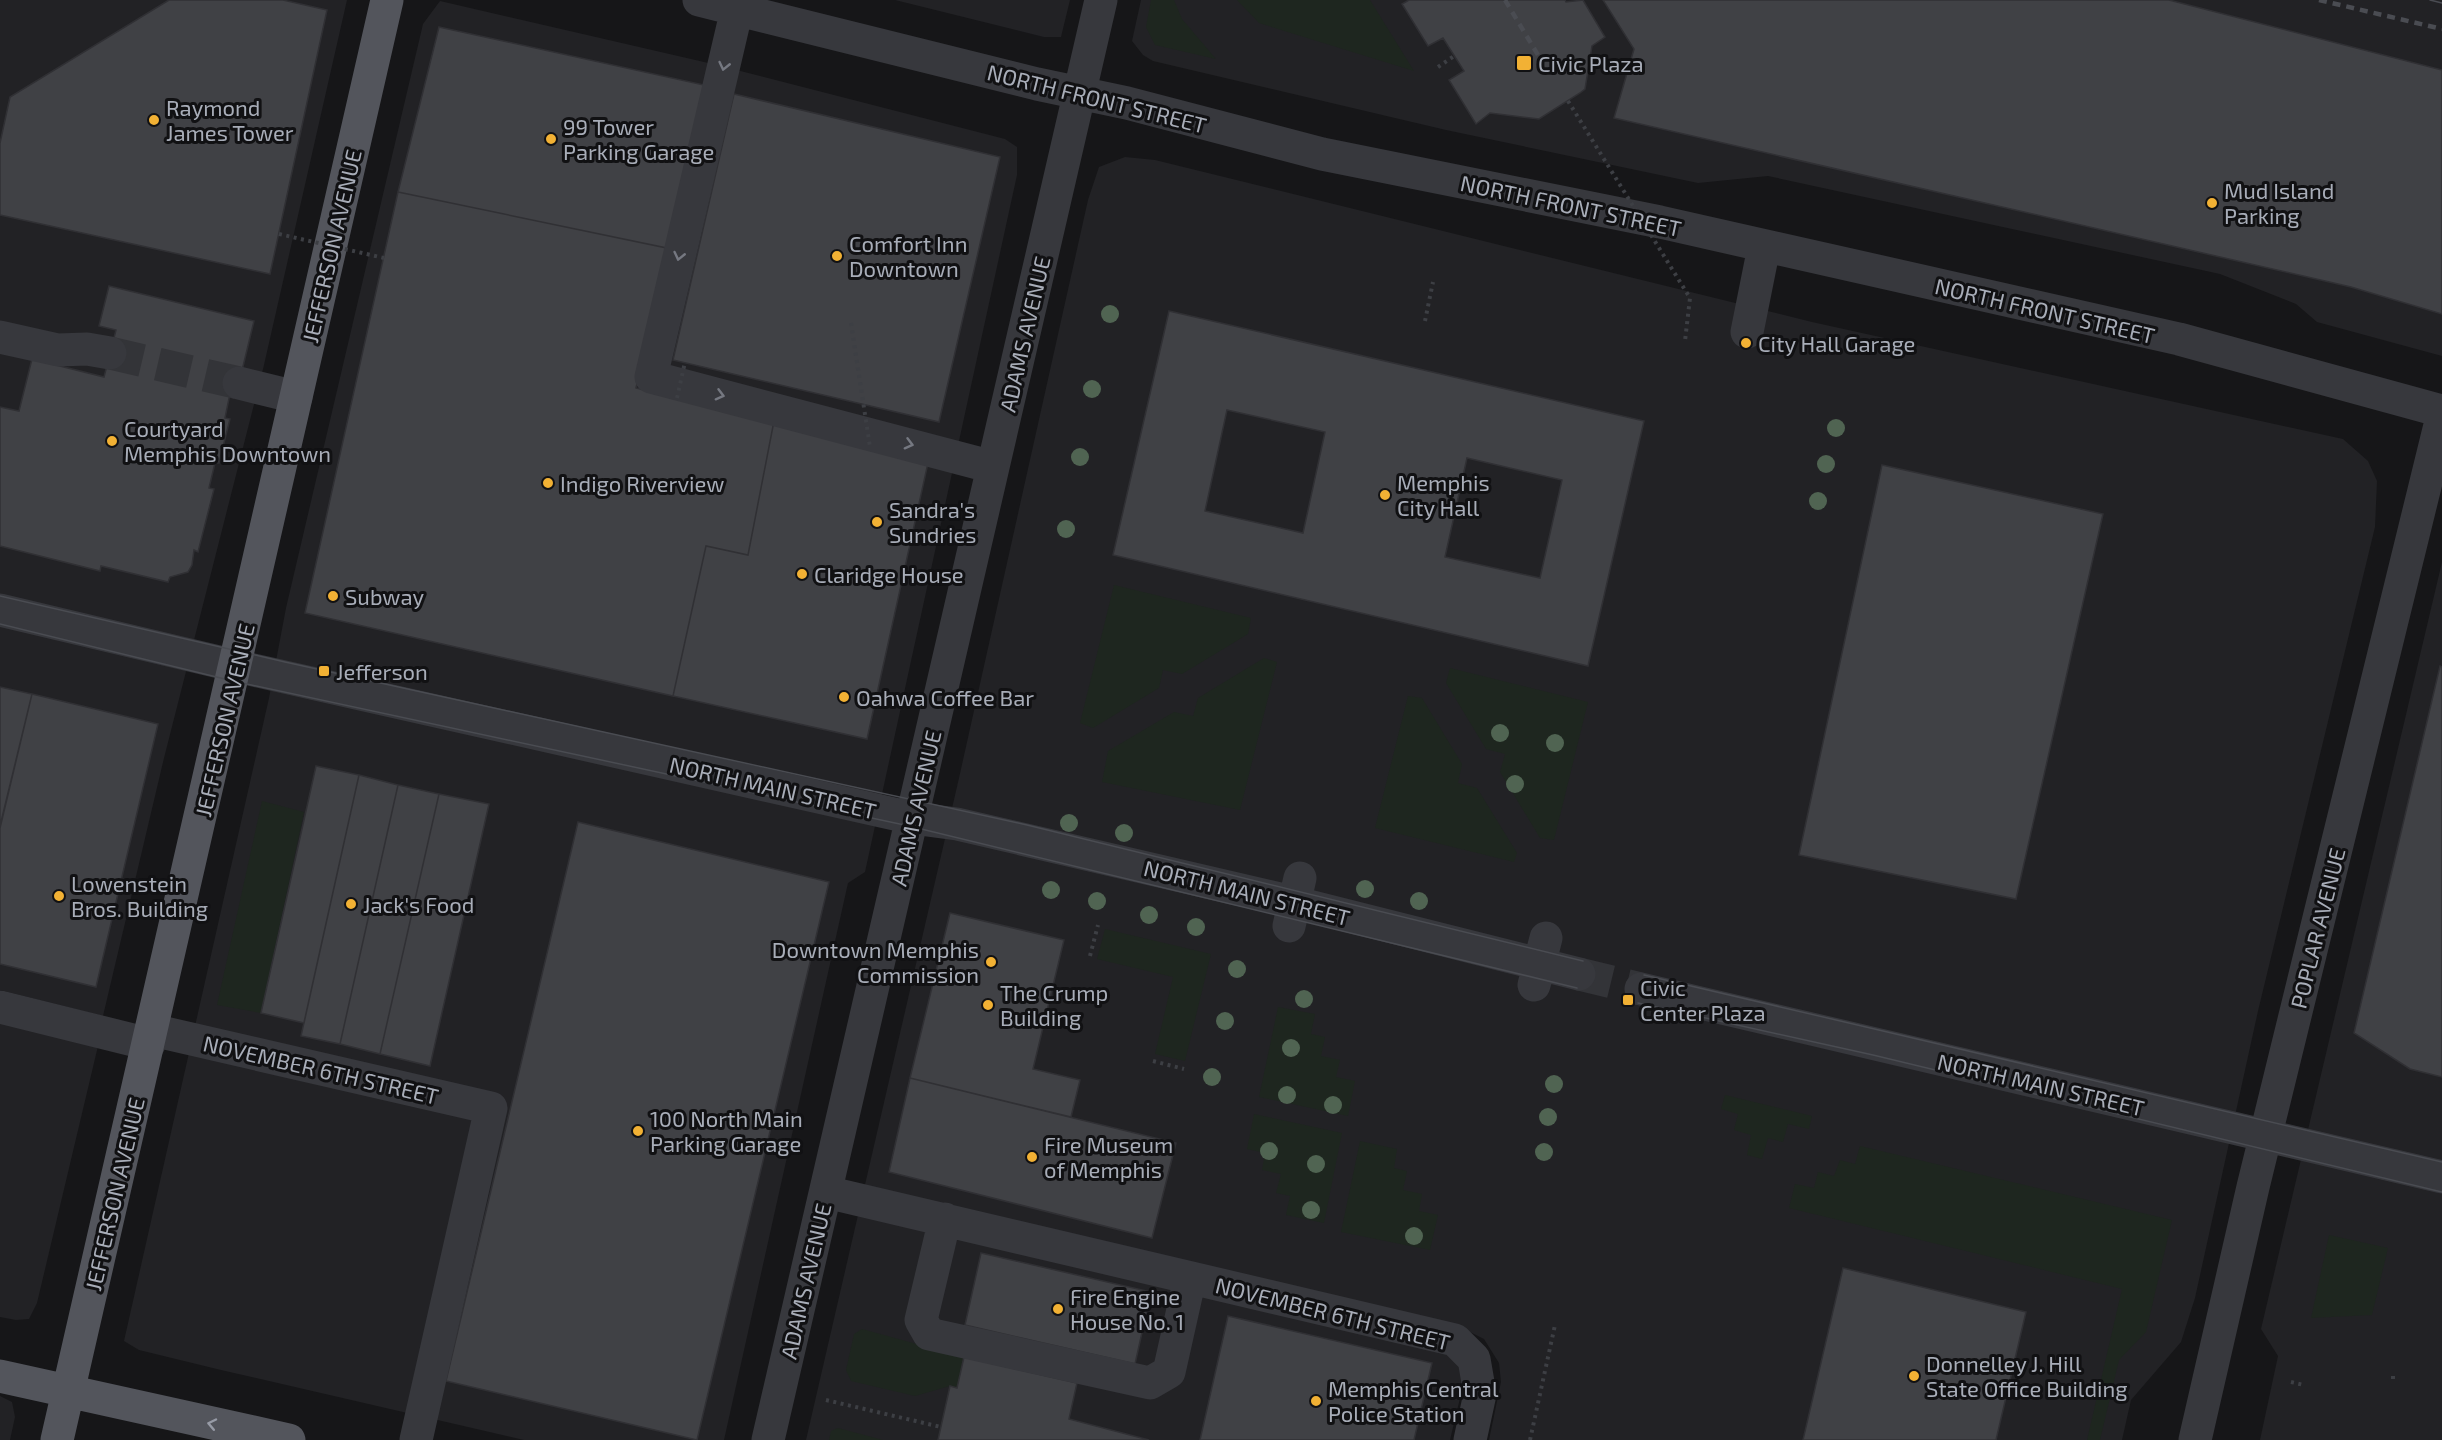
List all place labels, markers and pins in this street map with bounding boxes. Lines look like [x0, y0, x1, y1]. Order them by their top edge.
place label: Civic Plaza [1538, 50, 1644, 76]
marker: Civic Plaza [1515, 54, 1533, 72]
place label: Raymond James Tower [166, 94, 294, 145]
marker: Raymond James Tower [147, 113, 161, 127]
place label: 99 Tower Parking Garage [563, 113, 714, 164]
marker: 99 Tower Parking Garage [544, 132, 558, 146]
place label: Mud Island Parking [2224, 177, 2334, 228]
marker: Mud Island Parking [2205, 196, 2219, 210]
place label: Comfort Inn Downtown [849, 230, 967, 281]
marker: Comfort Inn Downtown [830, 249, 844, 263]
place label: City Hall Garage [1758, 330, 1915, 356]
marker: City Hall Garage [1739, 336, 1753, 350]
place label: Courtyard Memphis Downtown [124, 415, 331, 466]
marker: Courtyard Memphis Downtown [105, 434, 119, 448]
place label: Memphis City Hall [1397, 469, 1490, 520]
place label: Indigo Riverview [560, 470, 724, 496]
marker: Indigo Riverview [541, 476, 555, 490]
marker: Memphis City Hall [1378, 488, 1392, 502]
place label: Sandra's Sundries [889, 496, 977, 547]
marker: Sandra's Sundries [870, 515, 884, 529]
place label: Claridge House [814, 561, 964, 587]
marker: Claridge House [795, 567, 809, 581]
place label: Subway [345, 583, 424, 609]
marker: Subway [326, 589, 340, 603]
place label: Jefferson [336, 658, 428, 684]
marker: Jefferson [317, 664, 331, 678]
place label: Oahwa Coffee Bar [856, 684, 1034, 710]
marker: Oahwa Coffee Bar [837, 690, 851, 704]
place label: Lowenstein Bros. Building [71, 870, 208, 921]
marker: Lowenstein Bros. Building [52, 889, 66, 903]
place label: Jack's Food [363, 891, 474, 917]
marker: Jack's Food [344, 897, 358, 911]
place label: Downtown Memphis Commission [772, 936, 979, 987]
marker: Downtown Memphis Commission [984, 955, 998, 969]
place label: Civic Center Plaza [1640, 974, 1766, 1025]
place label: The Crump Building [1000, 979, 1108, 1030]
marker: Civic Center Plaza [1621, 993, 1635, 1007]
marker: The Crump Building [981, 998, 995, 1012]
place label: 100 North Main Parking Garage [650, 1105, 803, 1156]
marker: 100 North Main Parking Garage [631, 1124, 645, 1138]
place label: Fire Museum of Memphis [1044, 1131, 1173, 1182]
marker: Fire Museum of Memphis [1025, 1150, 1039, 1164]
place label: Fire Engine House No. 1 [1070, 1283, 1184, 1334]
marker: Fire Engine House No. 1 [1051, 1302, 1065, 1316]
place label: Donnelley J. Hill State Office Building [1926, 1350, 2128, 1401]
marker: Donnelley J. Hill State Office Building [1907, 1369, 1921, 1383]
place label: Memphis Central Police Station [1328, 1375, 1499, 1426]
marker: Memphis Central Police Station [1309, 1394, 1323, 1408]

